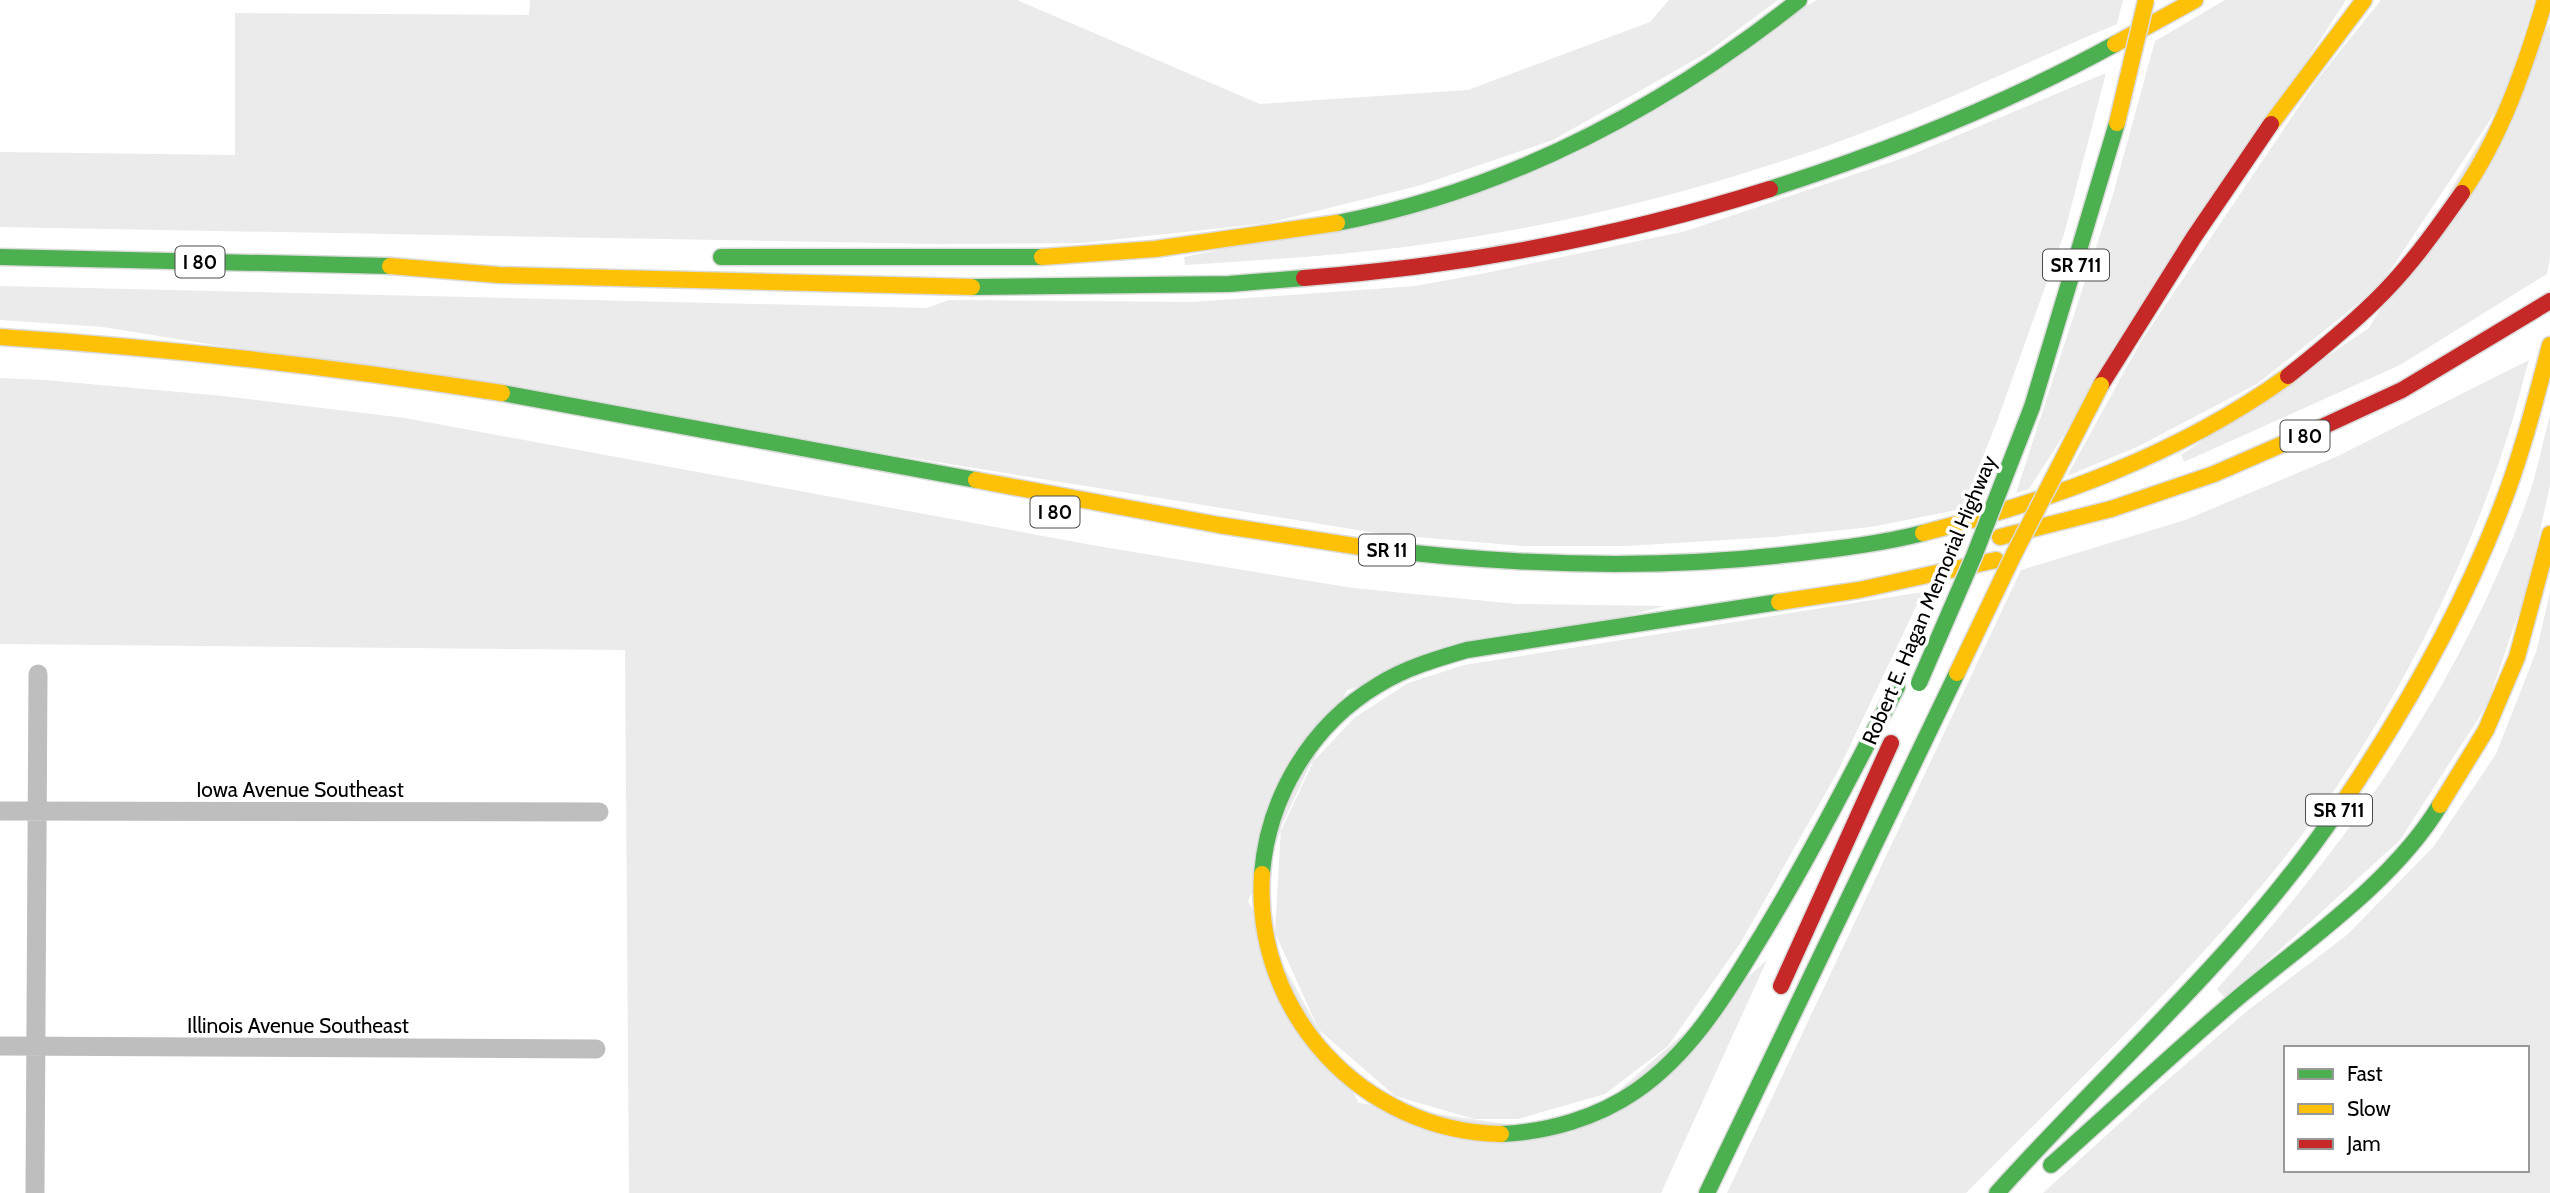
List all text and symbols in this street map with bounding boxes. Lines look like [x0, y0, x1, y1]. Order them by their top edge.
road number: I 80 [176, 246, 224, 278]
road number: SR 711 [2043, 249, 2109, 280]
road number: I 80 [2280, 420, 2330, 452]
street label: Robert E. Hagan Memorial Highway [1857, 451, 2002, 748]
road number: I 80 [1030, 496, 1080, 527]
road number: SR 11 [1359, 534, 1415, 566]
street label: Iowa Avenue Southeast [196, 777, 404, 802]
road number: SR 711 [2306, 794, 2372, 825]
street label: Illinois Avenue Southeast [187, 1013, 409, 1038]
legend [2284, 1046, 2529, 1172]
text: Fast [2347, 1061, 2383, 1086]
text: Slow [2347, 1096, 2391, 1121]
text: Jam [2346, 1131, 2381, 1156]

